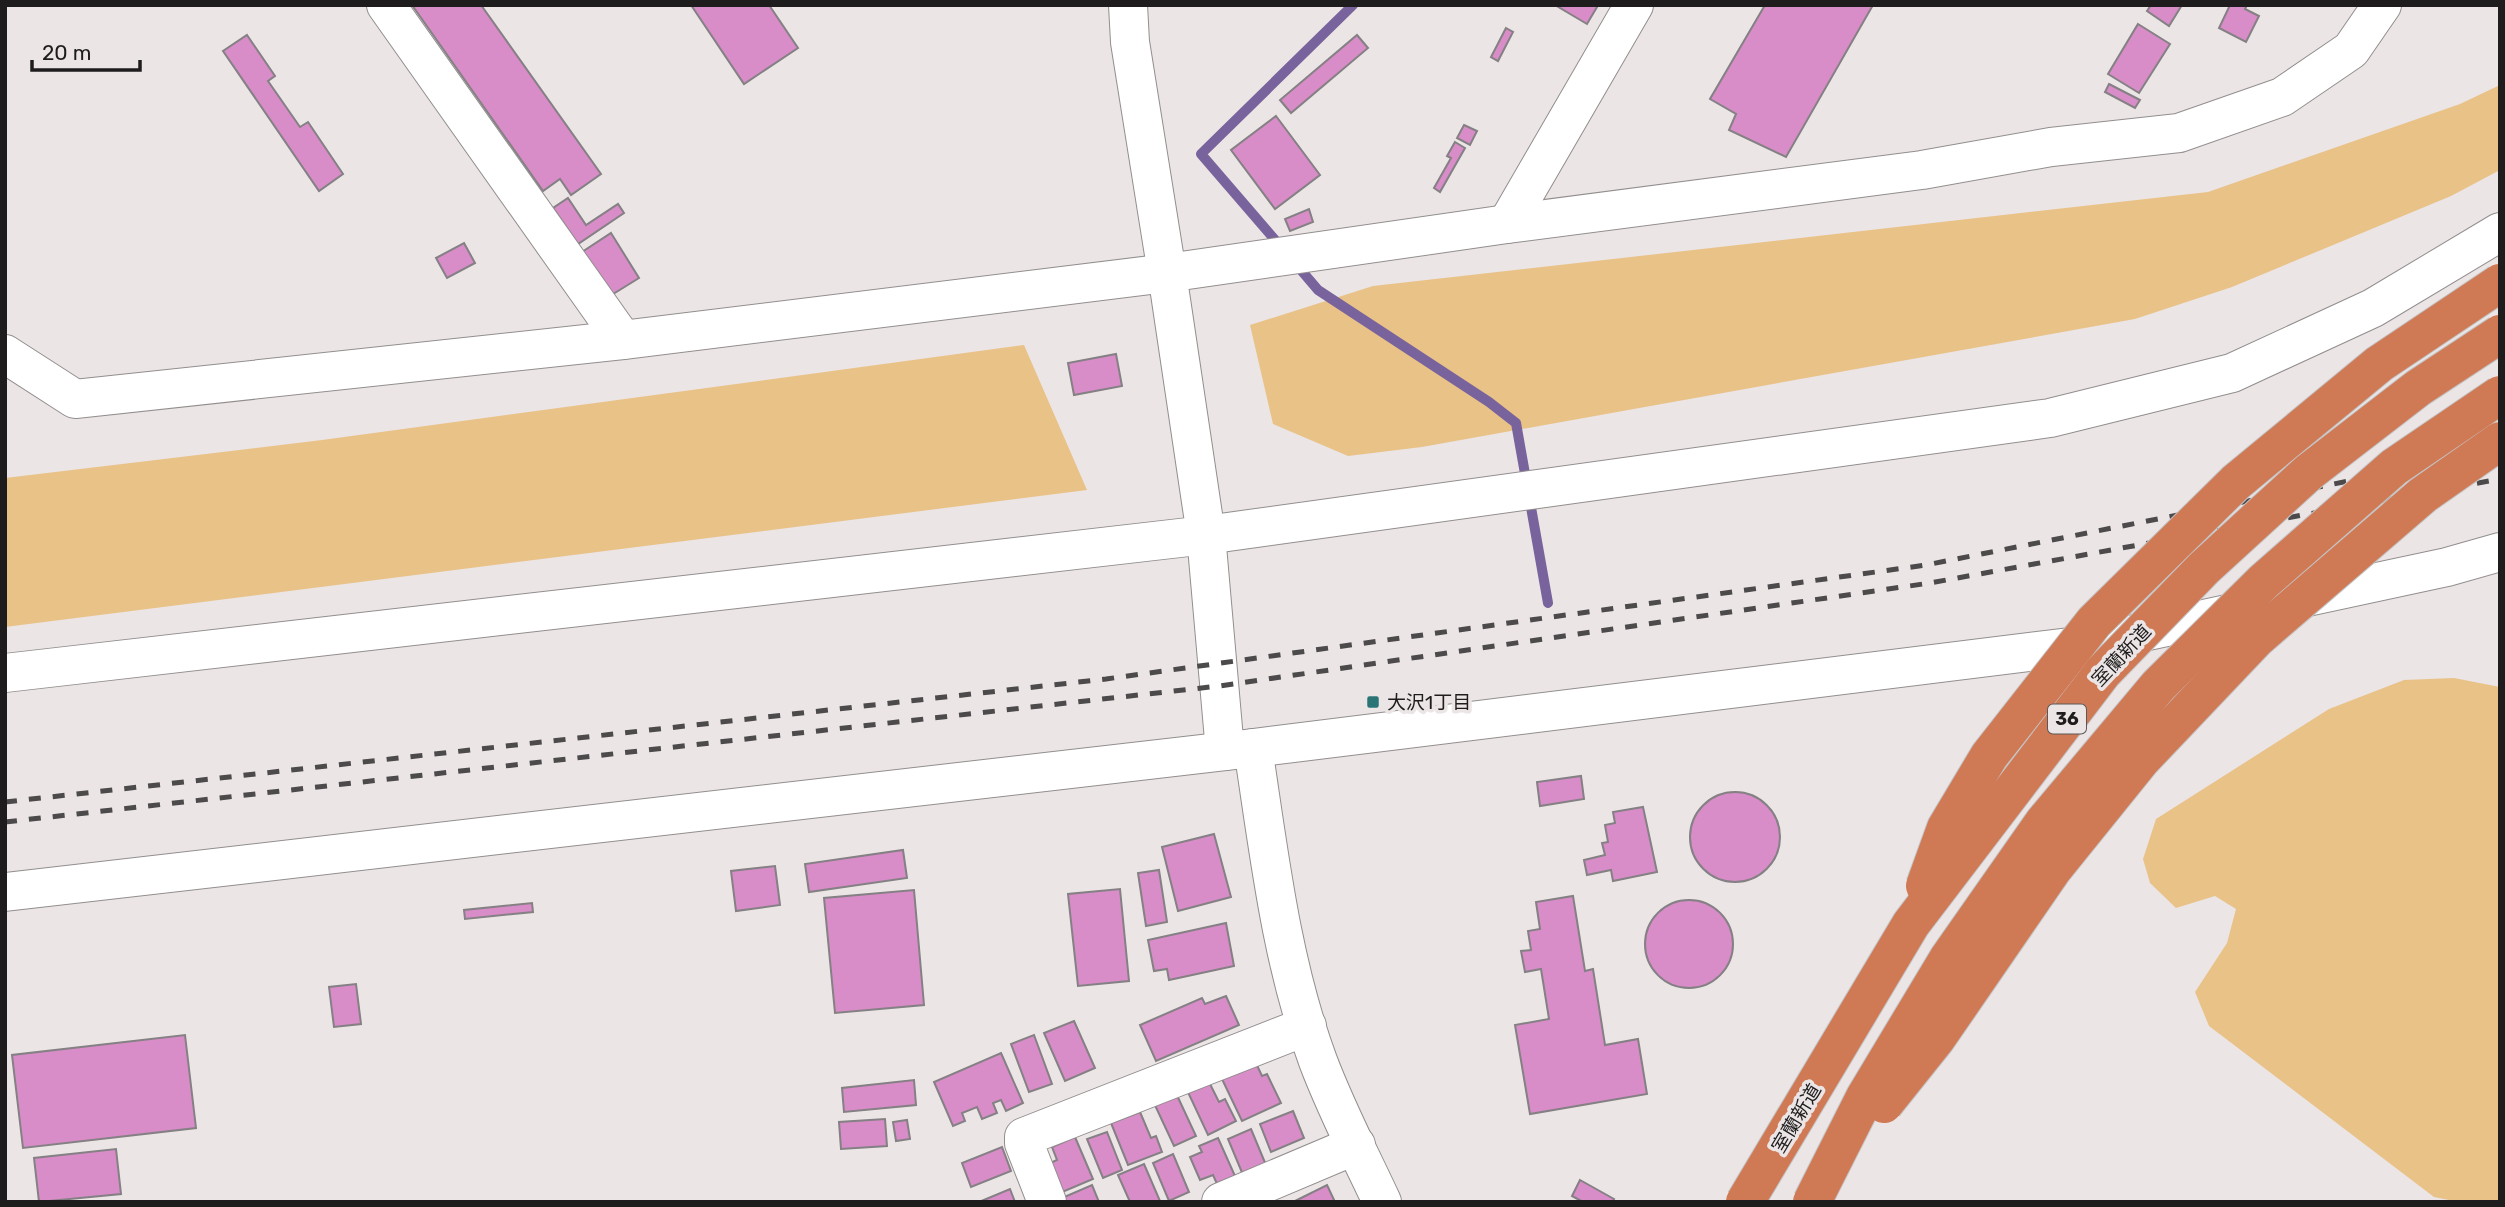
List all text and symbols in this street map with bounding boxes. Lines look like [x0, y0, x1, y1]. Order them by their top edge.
scale bar [32, 28, 140, 72]
text: 20 m [42, 40, 91, 65]
street label: 室蘭新道 [2087, 620, 2156, 691]
place label: 大沢1丁目 [1387, 691, 1471, 714]
marker: 大沢1丁目 [1365, 694, 1381, 710]
road number: 36 [2048, 704, 2086, 734]
street label: 室蘭新道 [1767, 1080, 1826, 1157]

